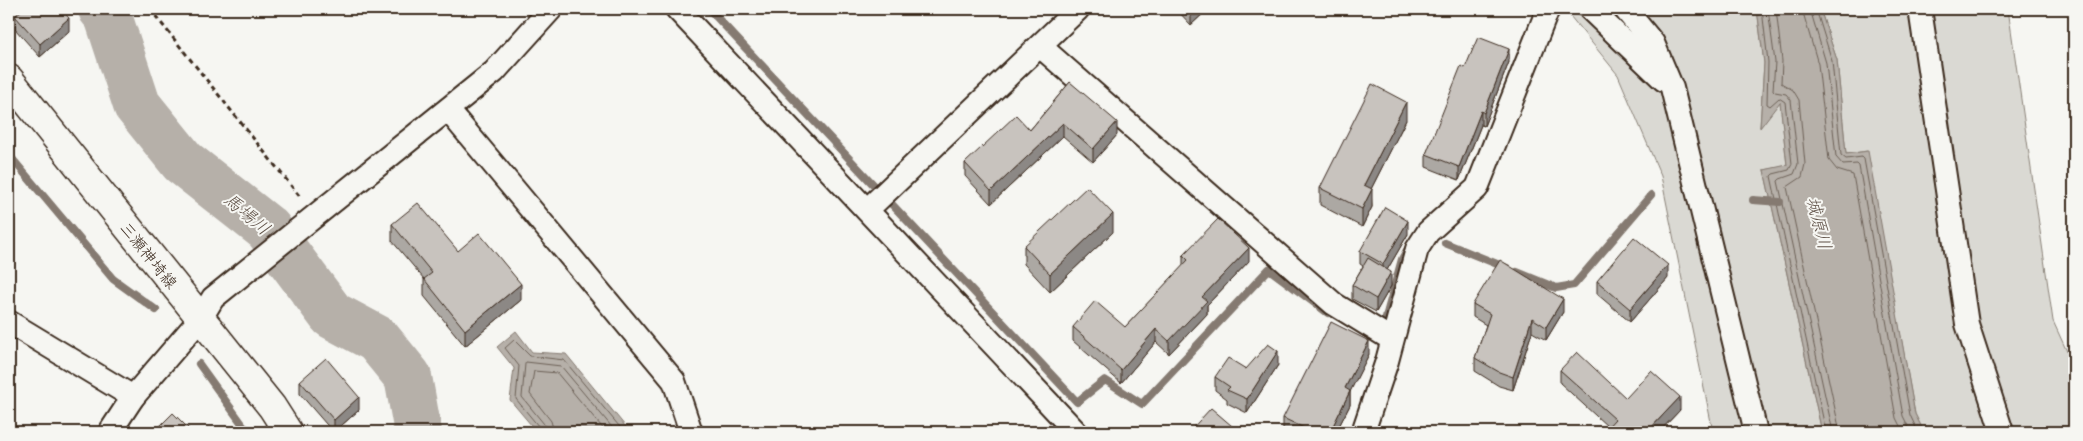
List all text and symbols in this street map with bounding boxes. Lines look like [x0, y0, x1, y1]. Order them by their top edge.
water label: 馬場川 [219, 187, 275, 240]
water label: 城原川 [1802, 194, 1837, 252]
street label: 三瀬神埼線 [116, 218, 182, 292]

